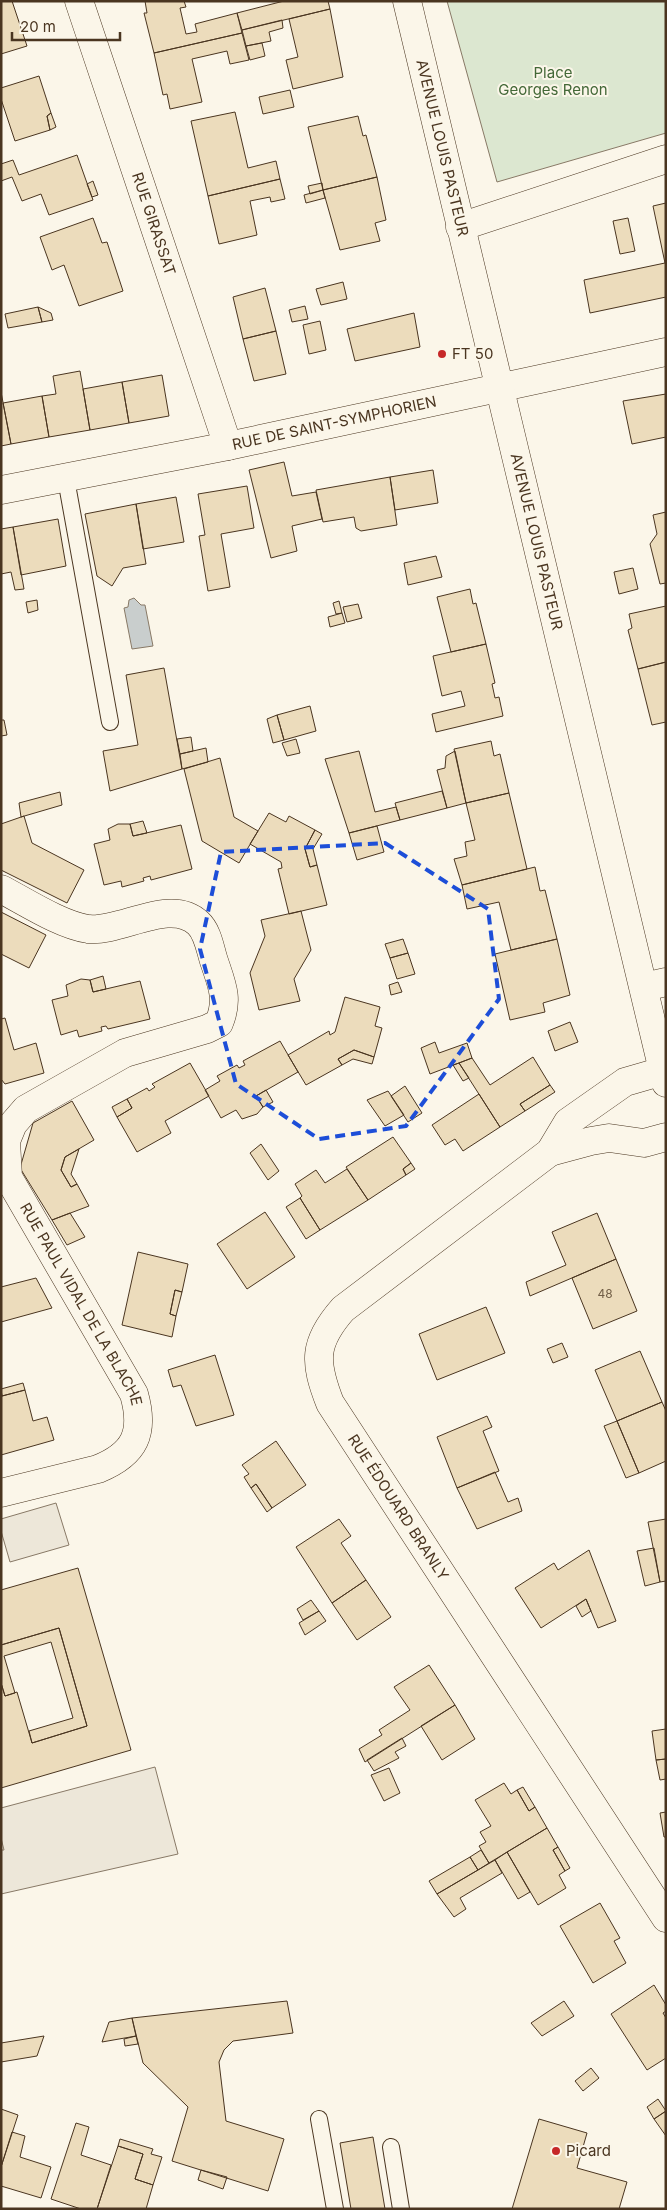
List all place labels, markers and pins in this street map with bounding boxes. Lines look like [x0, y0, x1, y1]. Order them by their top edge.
place label: FT 50 [452, 344, 493, 363]
marker: FT 50 [436, 348, 448, 360]
place label: Picard [566, 2141, 611, 2160]
marker: Picard [550, 2145, 562, 2157]

